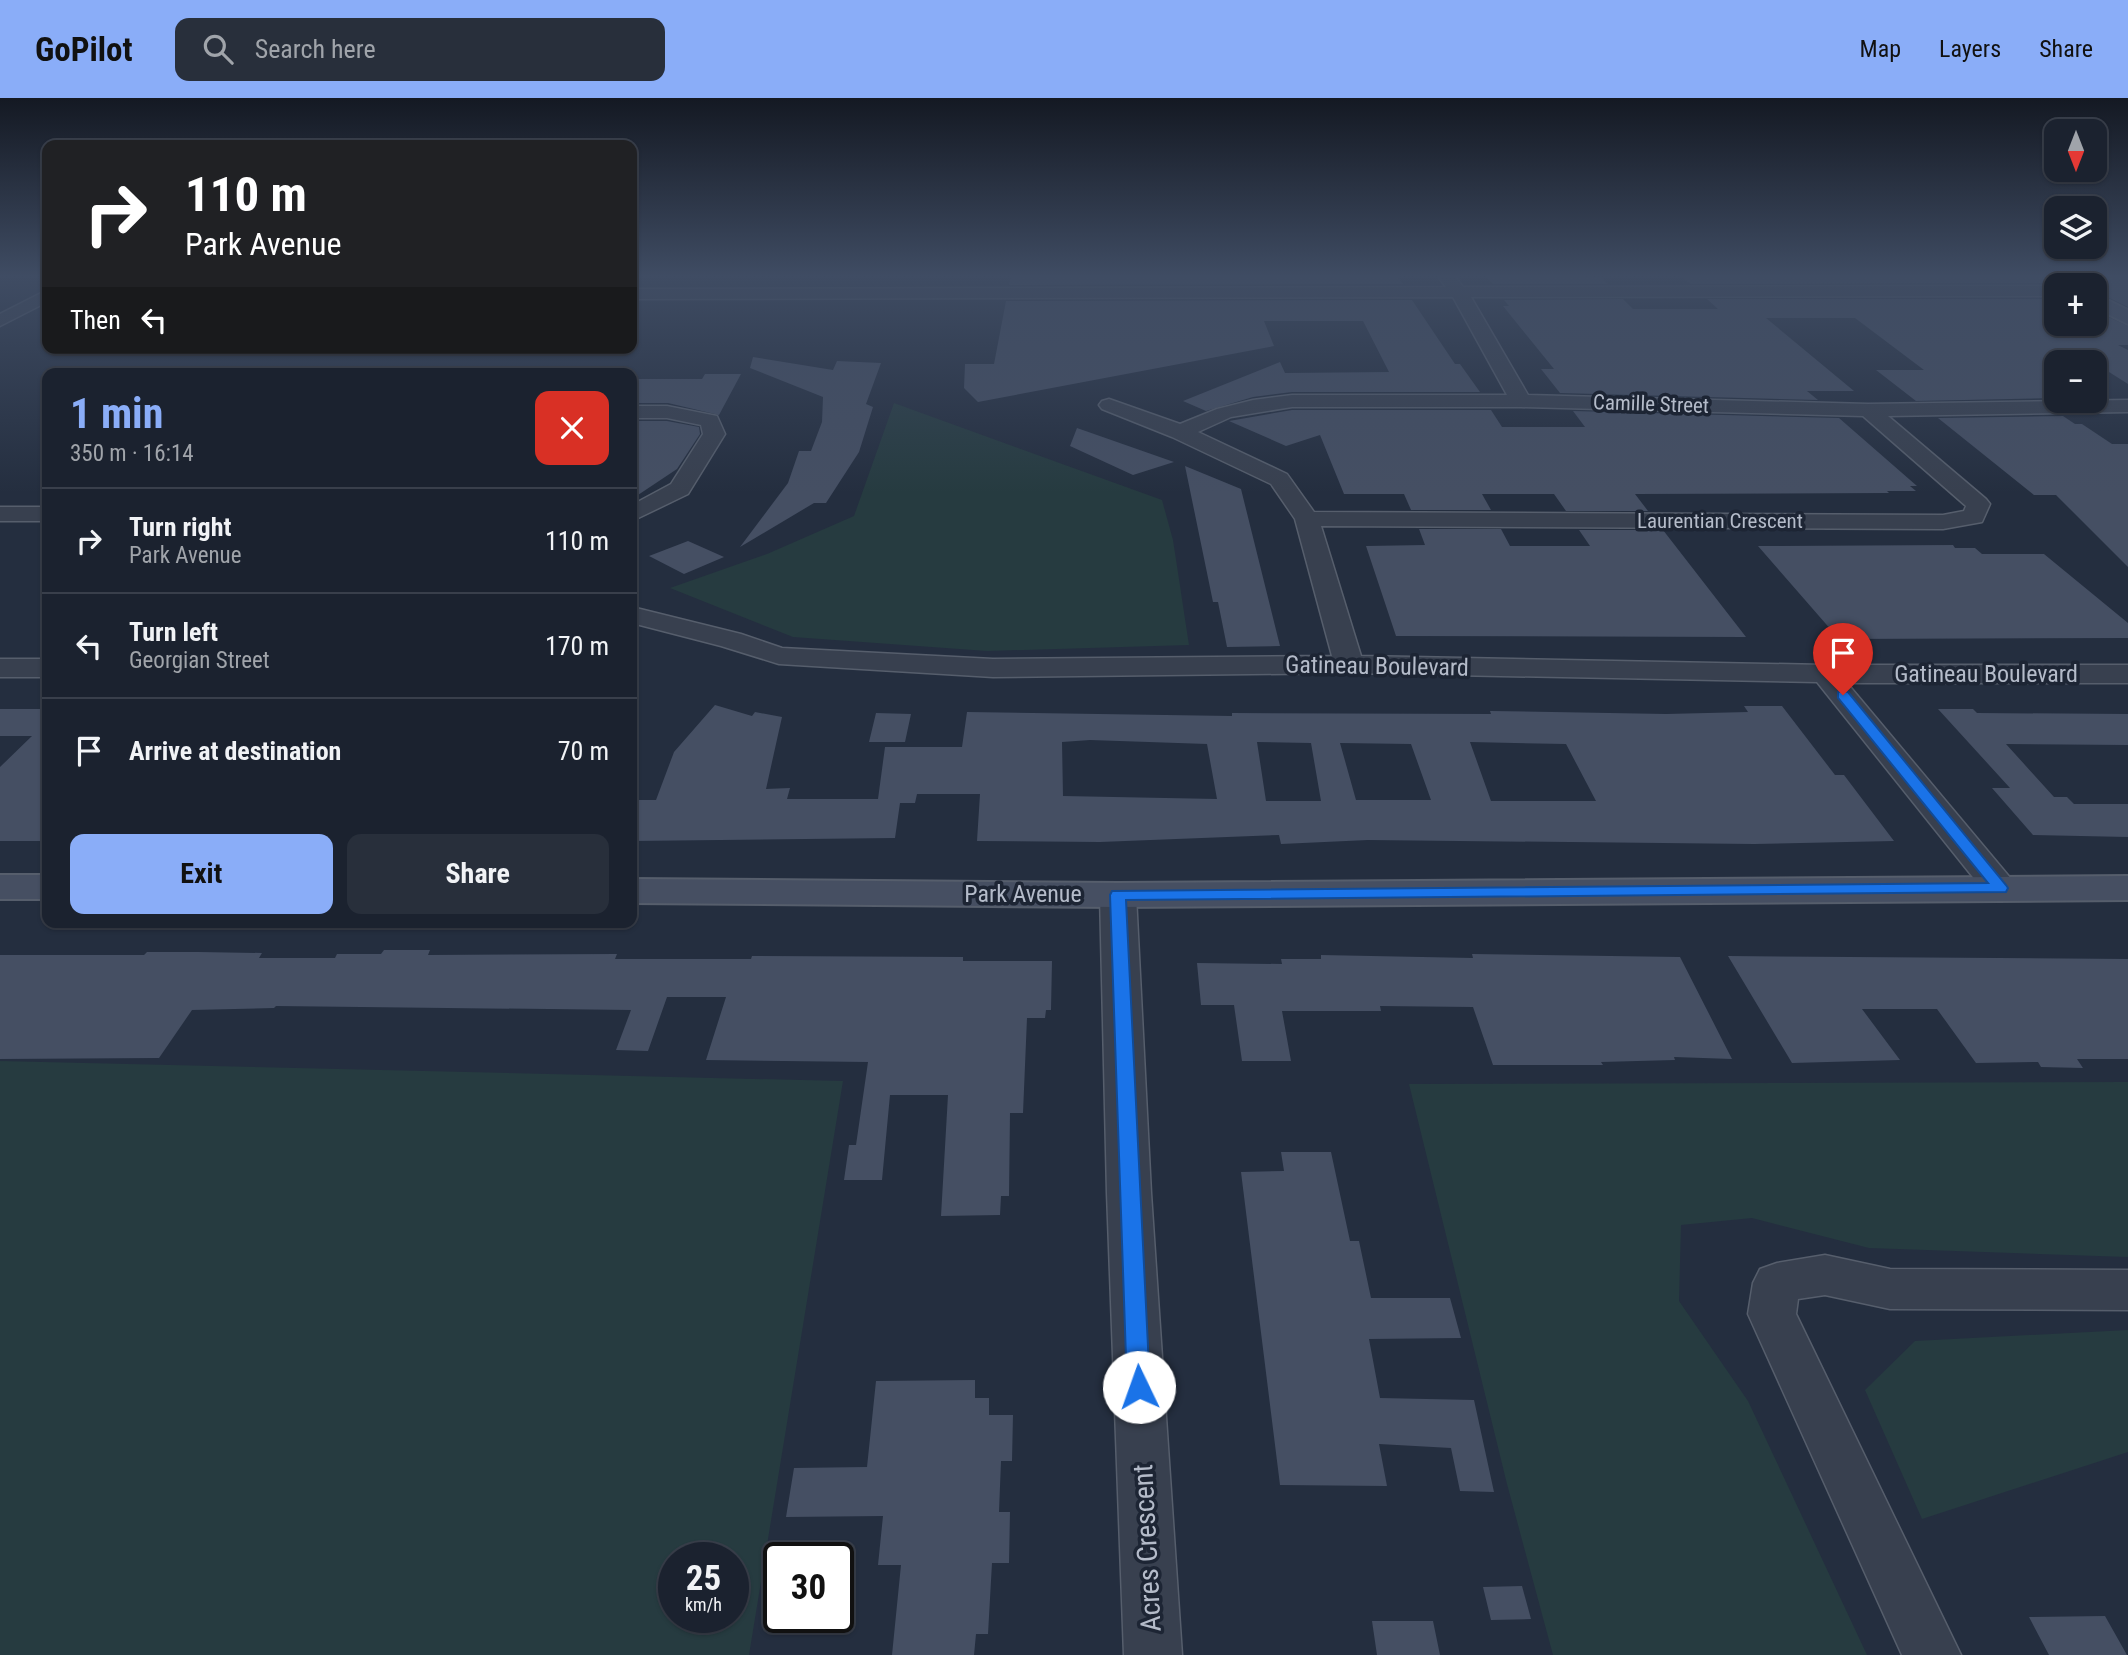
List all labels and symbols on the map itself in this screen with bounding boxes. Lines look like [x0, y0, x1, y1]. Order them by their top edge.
north arrow [2044, 119, 2107, 182]
street label: Camille Street [1593, 390, 1709, 418]
street label: Laurentian Crescent [1637, 509, 1803, 533]
pin [1813, 623, 1873, 695]
street label: Gatineau Boulevard [1285, 650, 1469, 682]
street label: Gatineau Boulevard [1894, 660, 2078, 688]
street label: Park Avenue [964, 880, 1082, 908]
position arrow [1102, 1350, 1176, 1424]
street label: Acres Crescent [1126, 1463, 1168, 1633]
speed limit sign: 30 [763, 1542, 854, 1633]

